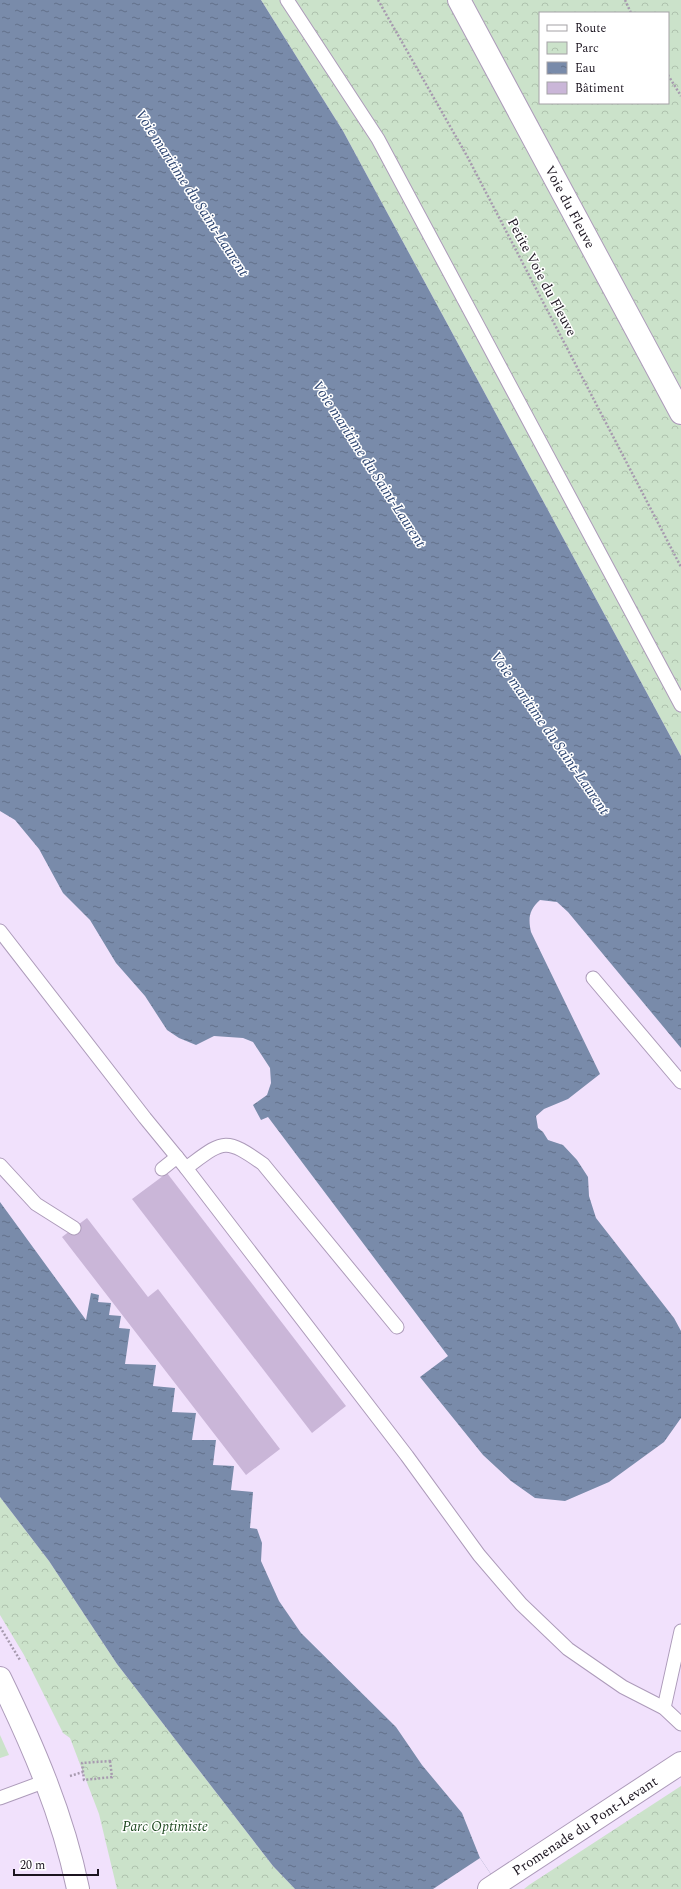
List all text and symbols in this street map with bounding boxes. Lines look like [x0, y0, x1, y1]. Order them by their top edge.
legend [539, 12, 669, 104]
text: Route [575, 19, 606, 38]
text: Parc [575, 39, 599, 58]
text: Eau [575, 59, 596, 78]
text: Bâtiment [575, 79, 624, 98]
water label: Voie maritime du Saint-Laurent [129, 105, 255, 281]
street label: Voie du Fleuve [539, 162, 601, 253]
street label: Petite Voie du Fleuve [502, 214, 582, 340]
water label: Voie maritime du Saint-Laurent [306, 376, 432, 552]
water label: Voie maritime du Saint-Laurent [485, 646, 616, 820]
street label: Promenade du Pont-Levant [508, 1771, 662, 1881]
park label: Parc Optimiste [122, 1816, 208, 1837]
scale bar [14, 1851, 98, 1877]
text: 20 m [20, 1856, 45, 1875]

